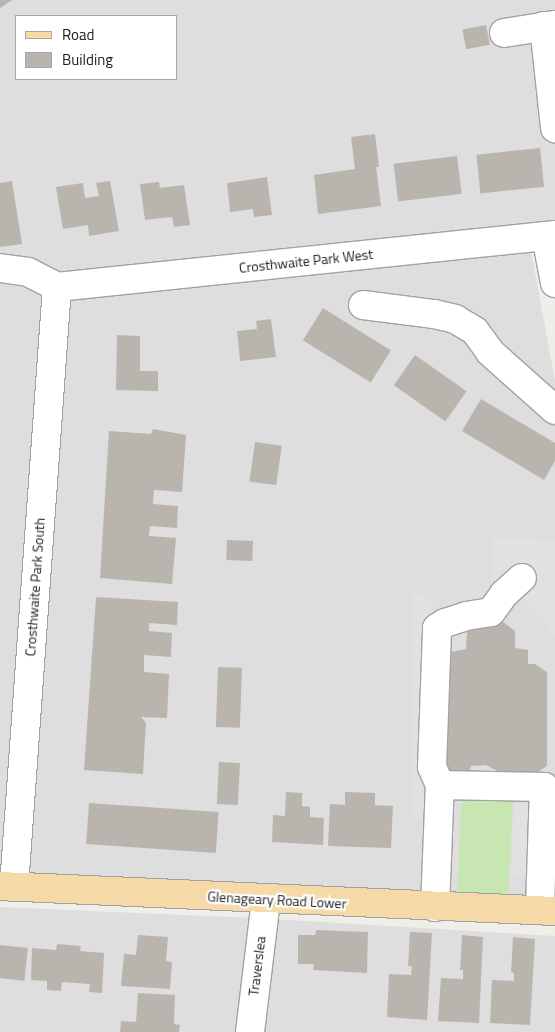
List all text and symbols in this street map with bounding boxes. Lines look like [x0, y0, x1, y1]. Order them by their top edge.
legend [15, 15, 178, 80]
text: Road [62, 23, 94, 46]
text: Building [62, 48, 113, 71]
street label: Crosthwaite Park West [238, 246, 374, 276]
street label: Crosthwaite Park South [22, 517, 48, 657]
street label: Glenageary Road Lower [207, 888, 347, 912]
street label: Traverslea [245, 935, 269, 997]

